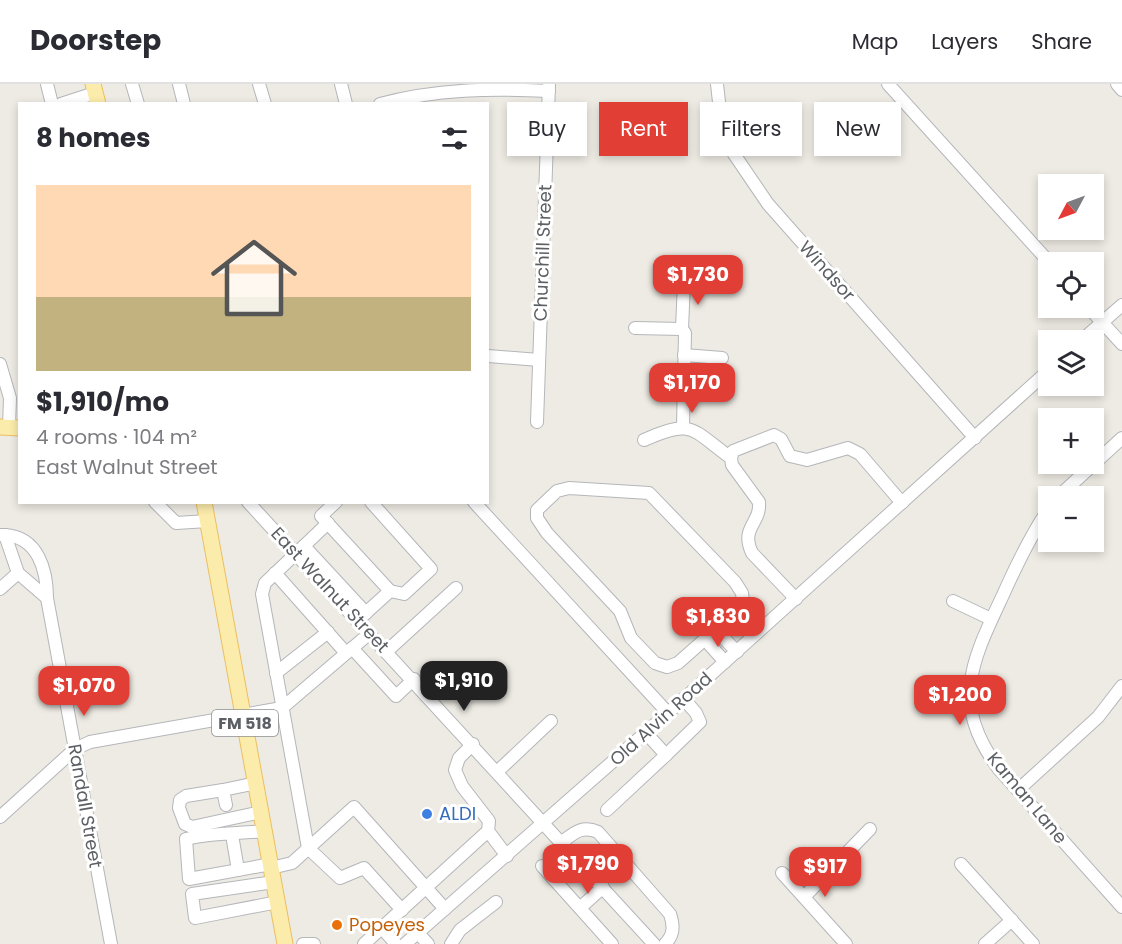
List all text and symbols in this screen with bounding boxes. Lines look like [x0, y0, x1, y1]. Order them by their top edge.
text: Doorstep [30, 21, 161, 60]
text: Map [852, 27, 898, 56]
text: Layers [931, 27, 998, 56]
text: Share [1031, 27, 1092, 56]
chip: Buy [507, 102, 587, 156]
chip: Rent [599, 102, 688, 156]
chip: Filters [700, 102, 802, 156]
chip: New [814, 102, 901, 156]
text: 8 homes [36, 120, 151, 156]
icon: filters [438, 122, 471, 155]
north arrow [1038, 174, 1104, 240]
map controls [1038, 174, 1104, 552]
street label: Churchill Street [528, 184, 557, 322]
icon: home [200, 224, 308, 332]
street label: Windsor [794, 235, 861, 306]
button: locate [1038, 252, 1104, 318]
pin: $1,730 [649, 255, 747, 306]
text: $1,730 [667, 260, 729, 288]
button: layers [1038, 330, 1104, 396]
pin: $1,170 [643, 363, 741, 414]
text: $1,170 [663, 368, 721, 396]
text: $1,910/mo [36, 384, 169, 420]
button: + [1038, 408, 1104, 474]
text: 4 rooms · 104 m² [36, 423, 197, 451]
text: East Walnut Street [36, 453, 218, 481]
button: − [1038, 486, 1104, 552]
street label: East Walnut Street [265, 521, 395, 658]
pin: $1,830 [669, 597, 767, 648]
text: $1,830 [686, 602, 750, 630]
pin: $1,910 [415, 661, 513, 712]
pin: $1,070 [35, 666, 133, 717]
text: $1,910 [434, 666, 494, 694]
street label: Old Alvin Road [604, 666, 717, 771]
text: $1,070 [52, 671, 116, 699]
pin: $1,200 [911, 675, 1009, 726]
text: $1,200 [928, 680, 992, 708]
road number: FM 518 [212, 710, 278, 736]
street label: Randall Street [62, 742, 109, 870]
street label: Kaman Lane [982, 747, 1073, 849]
place label: ALDI [439, 801, 476, 826]
marker: ALDI [420, 807, 434, 821]
pin: $1,790 [539, 844, 637, 895]
pin: $917 [789, 847, 861, 898]
text: $1,790 [557, 849, 619, 877]
text: $917 [803, 852, 847, 880]
place label: Popeyes [349, 912, 425, 937]
marker: Popeyes [330, 918, 344, 932]

